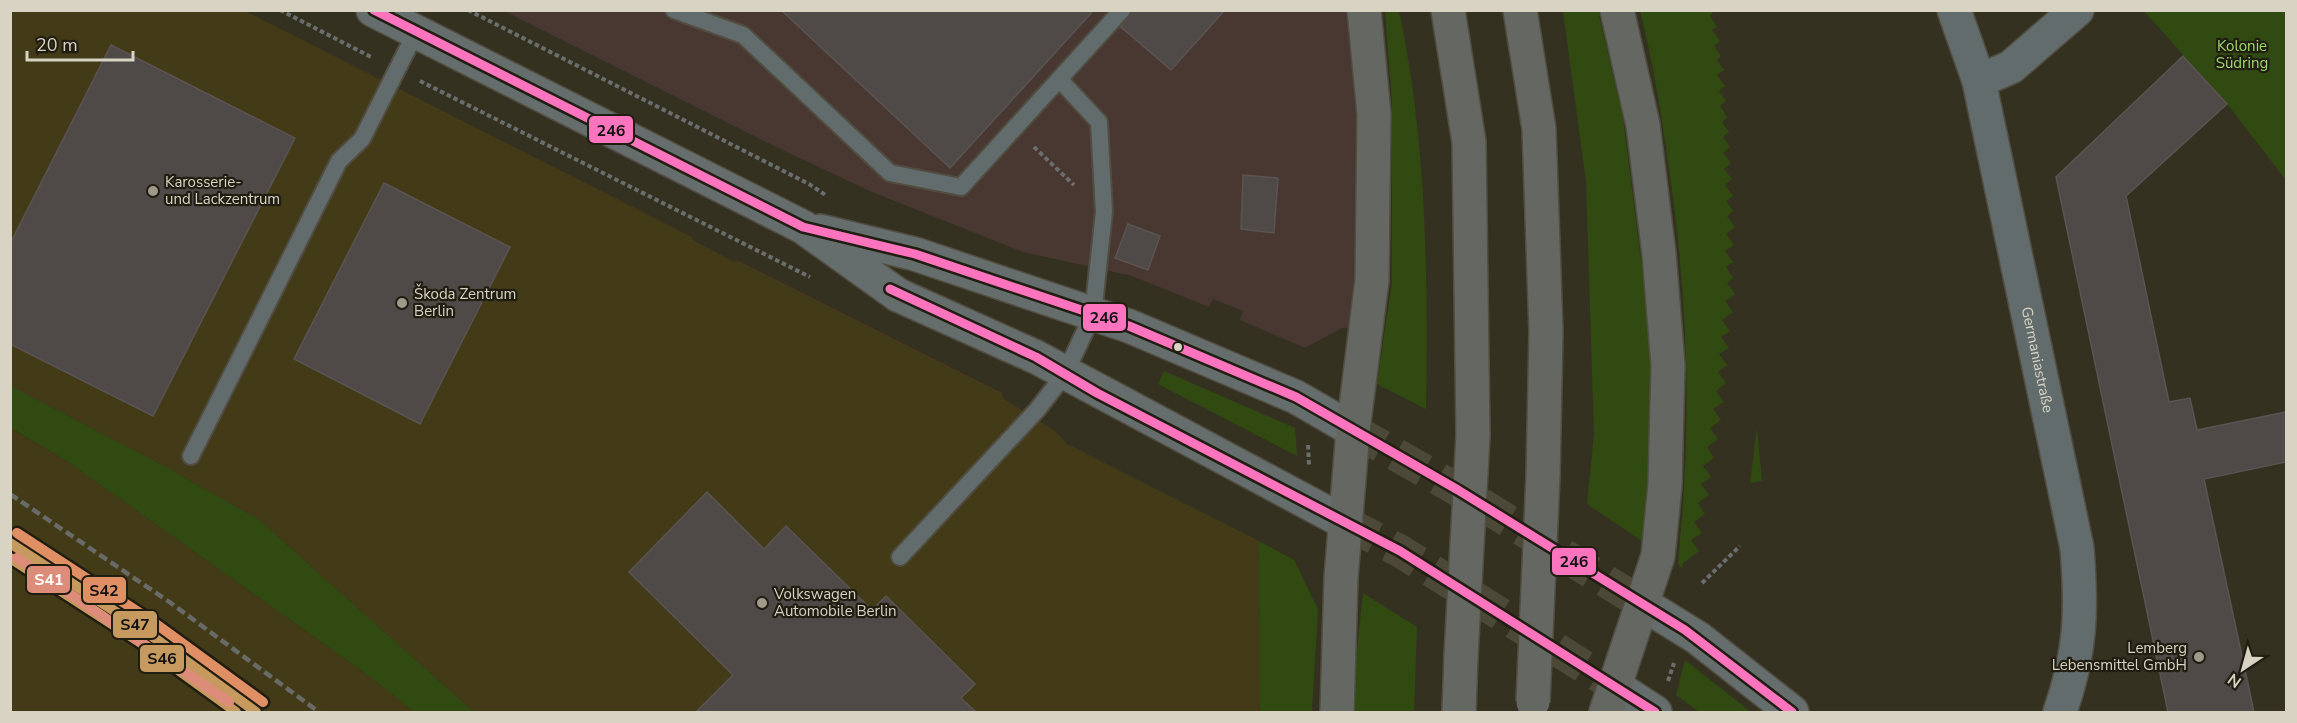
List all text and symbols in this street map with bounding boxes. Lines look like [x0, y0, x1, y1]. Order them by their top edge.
scale bar [27, 24, 134, 62]
text: 20 m [36, 33, 78, 57]
park label: Kolonie Südring [2216, 36, 2268, 73]
line badge: 246 [588, 115, 634, 144]
text: 246 [597, 120, 625, 142]
place label: Karosserie- und Lackzentrum [165, 172, 280, 209]
marker: Karosserie- und Lackzentrum [146, 184, 160, 198]
place label: Škoda Zentrum Berlin [414, 283, 516, 321]
marker: Škoda Zentrum Berlin [395, 296, 409, 310]
line badge: 246 [1082, 303, 1127, 332]
street label: Germaniastraße [2017, 305, 2058, 415]
text: 246 [1090, 307, 1118, 329]
unlabelled marker [1172, 341, 1184, 353]
line badge: 246 [1551, 547, 1597, 576]
text: 246 [1560, 551, 1588, 573]
line badge: S41 [26, 565, 71, 594]
text: S41 [34, 569, 64, 591]
line badge: S42 [82, 576, 127, 604]
text: S42 [89, 580, 119, 602]
place label: Volkswagen Automobile Berlin [773, 584, 896, 621]
marker: Volkswagen Automobile Berlin [755, 596, 769, 610]
line badge: S47 [112, 610, 158, 639]
text: S47 [120, 614, 150, 636]
place label: Lemberg Lebensmittel GmbH [2052, 638, 2187, 675]
north arrow [2213, 639, 2273, 699]
line badge: S46 [139, 644, 185, 673]
text: S46 [147, 648, 177, 670]
marker: Lemberg Lebensmittel GmbH [2192, 650, 2206, 664]
text: N [2223, 668, 2246, 693]

